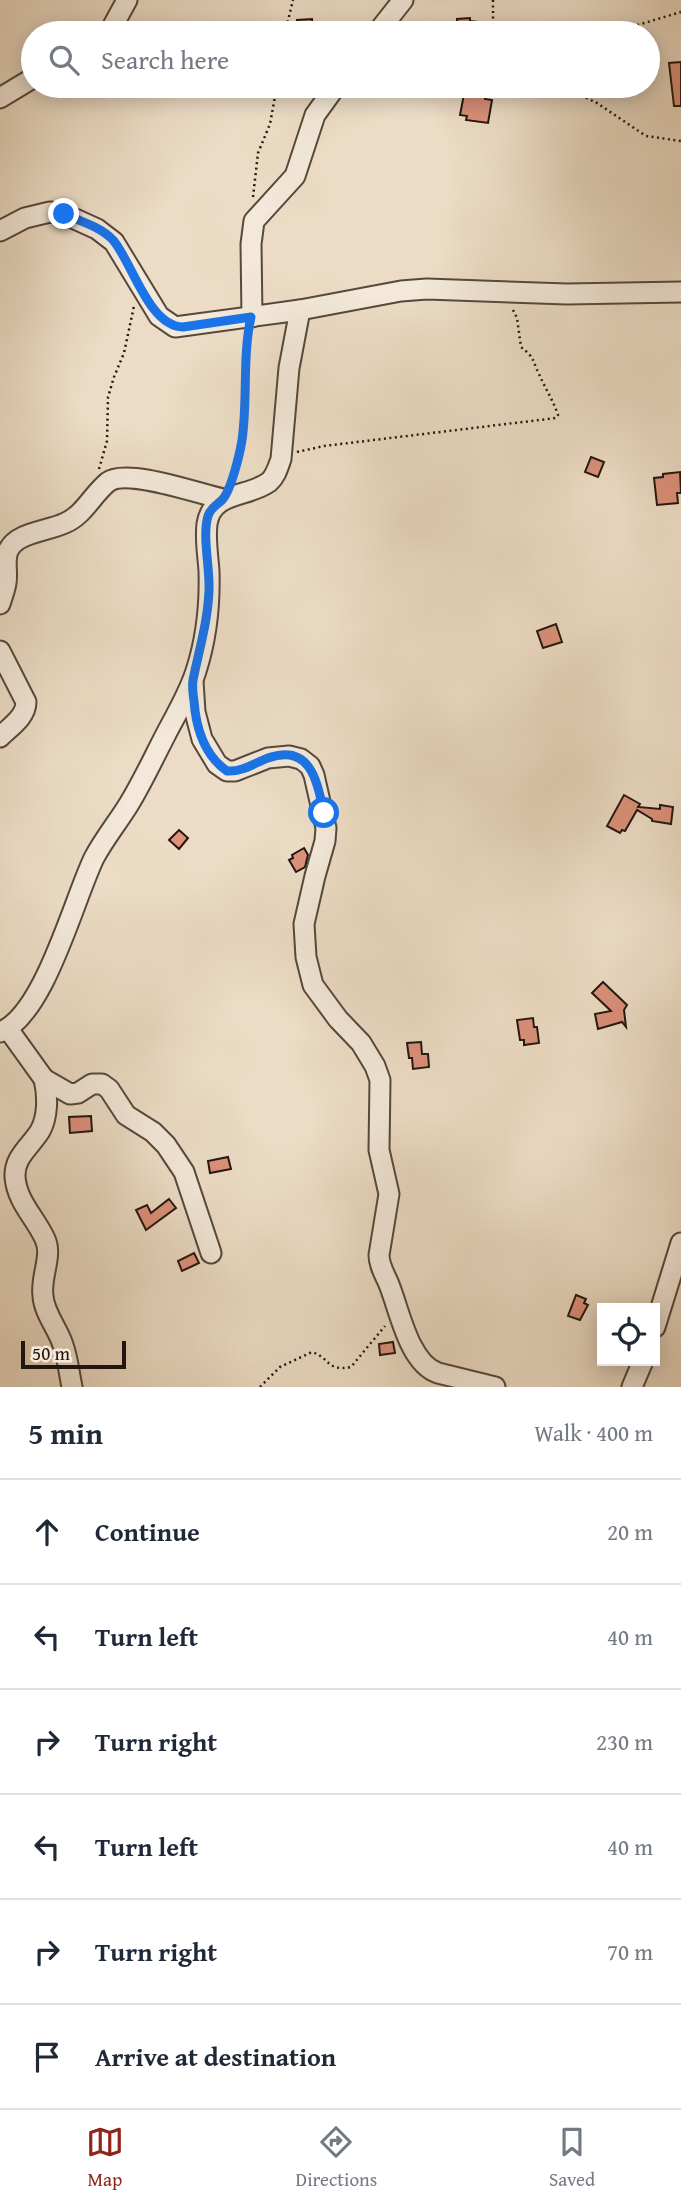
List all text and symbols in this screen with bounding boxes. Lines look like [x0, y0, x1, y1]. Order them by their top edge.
search box [21, 21, 660, 98]
text: Search here [101, 40, 229, 79]
icon: search [45, 41, 83, 79]
route end [48, 198, 79, 229]
route start [308, 797, 339, 828]
map controls [597, 1303, 660, 1366]
button: locate [597, 1303, 660, 1366]
scale bar [21, 1338, 126, 1370]
text: 50 m [32, 1339, 70, 1367]
text: 5 min [28, 1411, 103, 1455]
text: Walk · 400 m [534, 1416, 653, 1449]
text: Continue [95, 1512, 200, 1551]
icon: ahead [28, 1513, 66, 1551]
text: 20 m [607, 1515, 653, 1548]
text: Turn left [95, 1617, 198, 1656]
icon: left [28, 1618, 66, 1656]
text: 40 m [607, 1620, 653, 1653]
text: Turn right [95, 1722, 217, 1761]
icon: right [28, 1723, 66, 1761]
text: 230 m [596, 1725, 653, 1758]
text: Turn left [95, 1827, 198, 1866]
icon: left [28, 1828, 66, 1866]
text: 40 m [607, 1830, 653, 1863]
text: Turn right [95, 1932, 217, 1971]
icon: right [28, 1933, 66, 1971]
text: 70 m [607, 1935, 653, 1968]
text: Arrive at destination [95, 2037, 336, 2076]
icon: arrive [28, 2038, 66, 2076]
tab: Map [86, 2123, 124, 2193]
tab: Directions [296, 2123, 377, 2193]
tab: Saved [549, 2123, 595, 2193]

